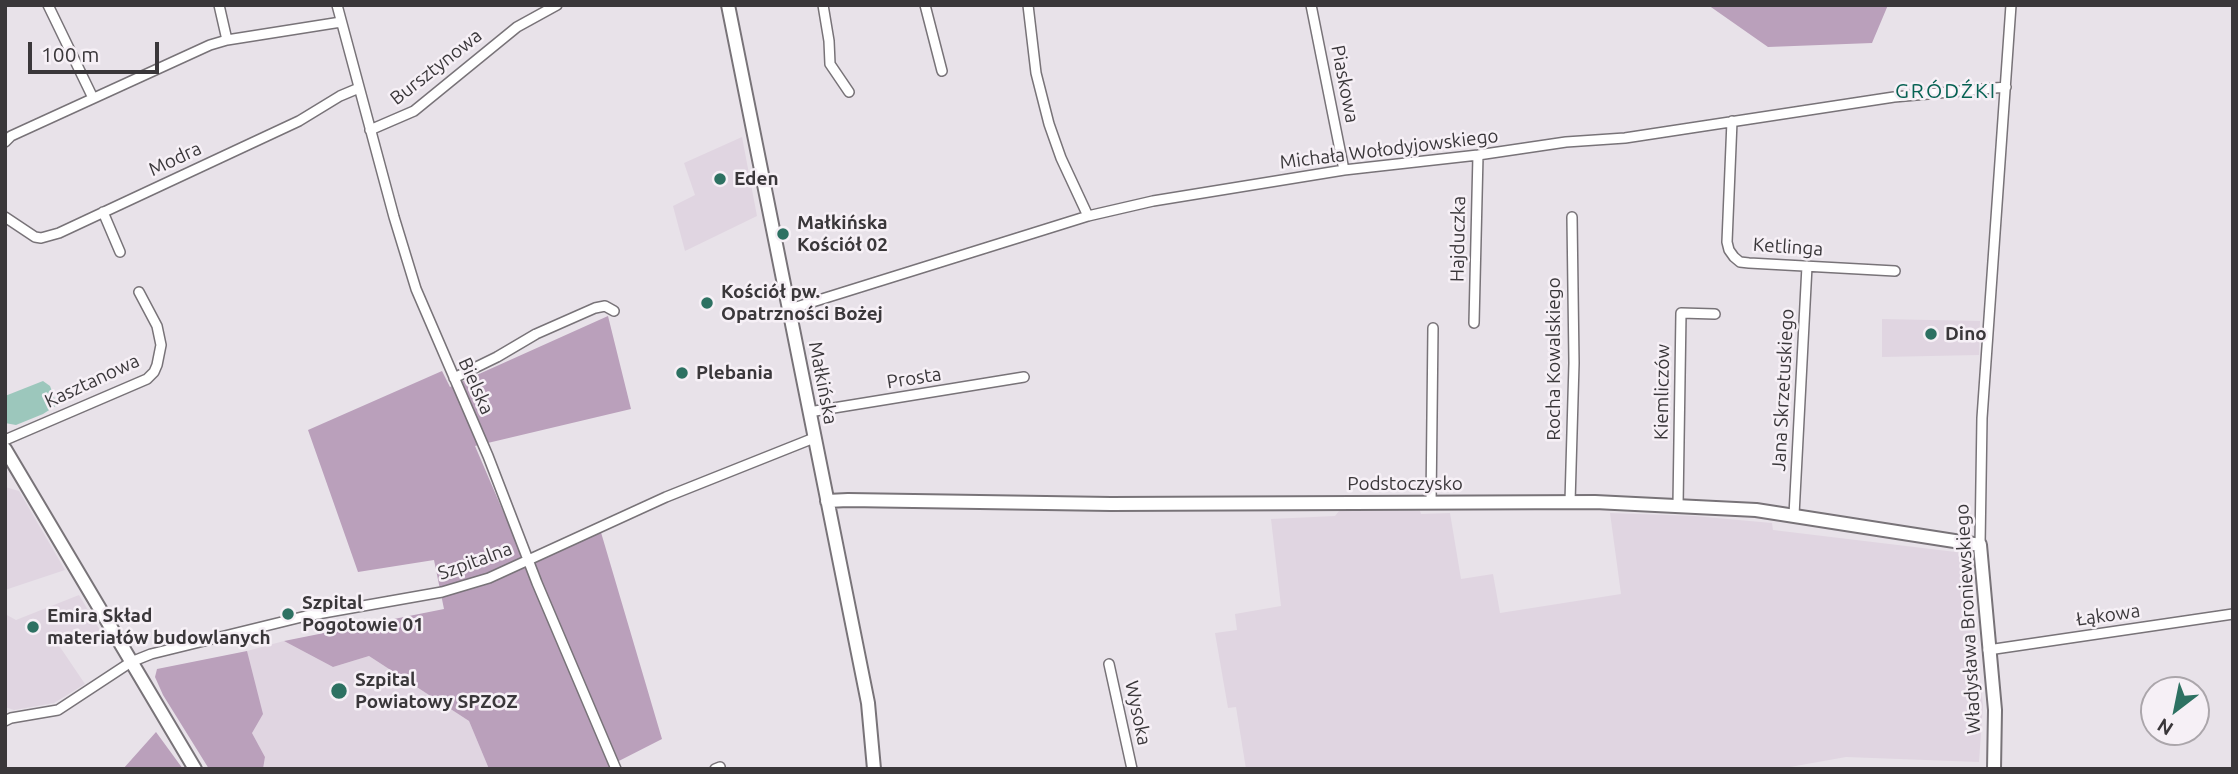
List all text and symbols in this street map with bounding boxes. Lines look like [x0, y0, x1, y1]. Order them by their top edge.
street label: Bursztynowa [386, 24, 486, 110]
scale bar [32, 28, 163, 72]
text: 100 m [41, 42, 99, 66]
street label: Piaskowa [1326, 43, 1364, 125]
district label: GRÓDŹKI [1896, 78, 1996, 104]
street label: Michała Wołodyjowskiego [1278, 124, 1500, 174]
street label: Modra [145, 137, 205, 181]
place label: Eden [734, 168, 779, 190]
marker: Eden [712, 171, 728, 187]
street label: Hajduczka [1446, 196, 1470, 282]
place label: Małkińska Kościół 02 [797, 212, 888, 256]
marker: Małkińska Kościół 02 [775, 226, 791, 242]
street label: Ketlinga [1752, 233, 1824, 261]
street label: Rocha Kowalskiego [1543, 277, 1565, 441]
place label: Kościół pw. Opatrzności Bożej [721, 281, 883, 325]
marker: Kościół pw. Opatrzności Bożej [699, 295, 715, 311]
street label: Jana Skrzetuskiego [1767, 308, 1799, 472]
place label: Dino [1945, 323, 1987, 345]
marker: Dino [1923, 326, 1939, 342]
street label: Małkińska [804, 340, 842, 426]
street label: Kiemliczów [1650, 344, 1674, 440]
street label: Kasztanowa [41, 349, 143, 413]
street label: Bielska [453, 354, 499, 418]
place label: Plebania [696, 362, 773, 384]
street label: Prosta [885, 362, 943, 394]
marker: Plebania [674, 365, 690, 381]
street label: Podstoczysko [1347, 473, 1463, 495]
street label: Władysława Broniewskiego [1951, 503, 1985, 735]
street label: Szpitalna [435, 537, 515, 585]
place label: Szpital Pogotowie 01 [302, 592, 424, 636]
street label: Łąkowa [2074, 599, 2142, 631]
place label: Emira Skład materiałów budowlanych [47, 605, 270, 649]
marker: Szpital Pogotowie 01 [280, 606, 296, 622]
marker: Emira Skład materiałów budowlanych [25, 619, 41, 635]
place label: Szpital Powiatowy SPZOZ [355, 669, 518, 713]
north arrow [2140, 676, 2210, 746]
street label: Wysoka [1120, 679, 1156, 747]
marker: Szpital Powiatowy SPZOZ [329, 681, 349, 701]
text: N [2153, 714, 2177, 740]

